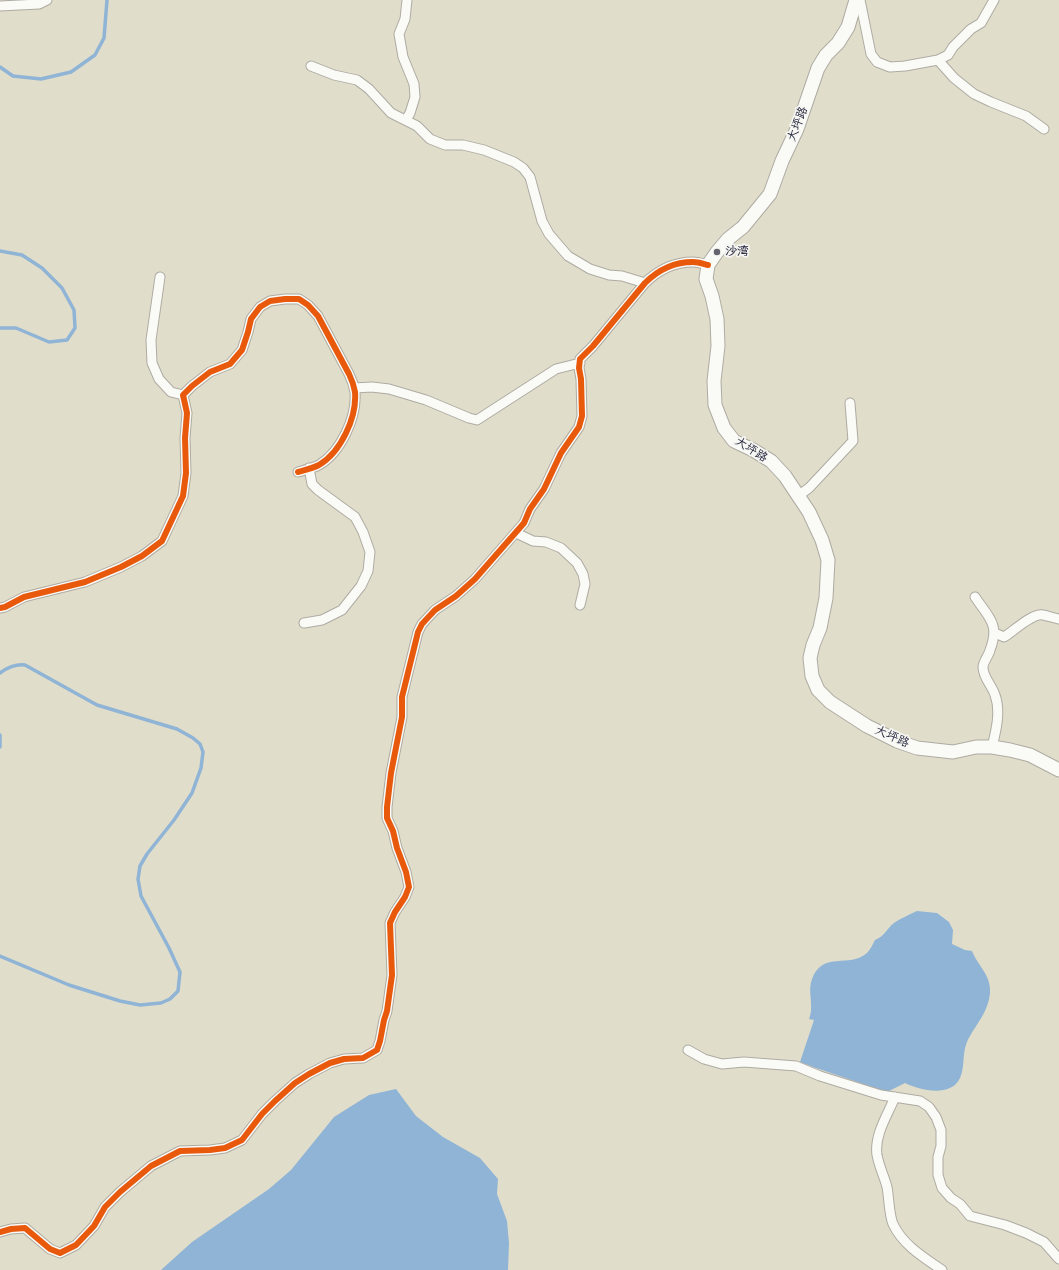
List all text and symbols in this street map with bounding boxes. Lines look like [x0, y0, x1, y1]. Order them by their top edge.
street label: 大坪路 [785, 105, 811, 143]
place label: 沙湾 [725, 245, 749, 259]
marker: 沙湾 [712, 247, 722, 257]
street label: 大坪路 [732, 434, 770, 466]
street label: 大坪路 [873, 723, 911, 751]

